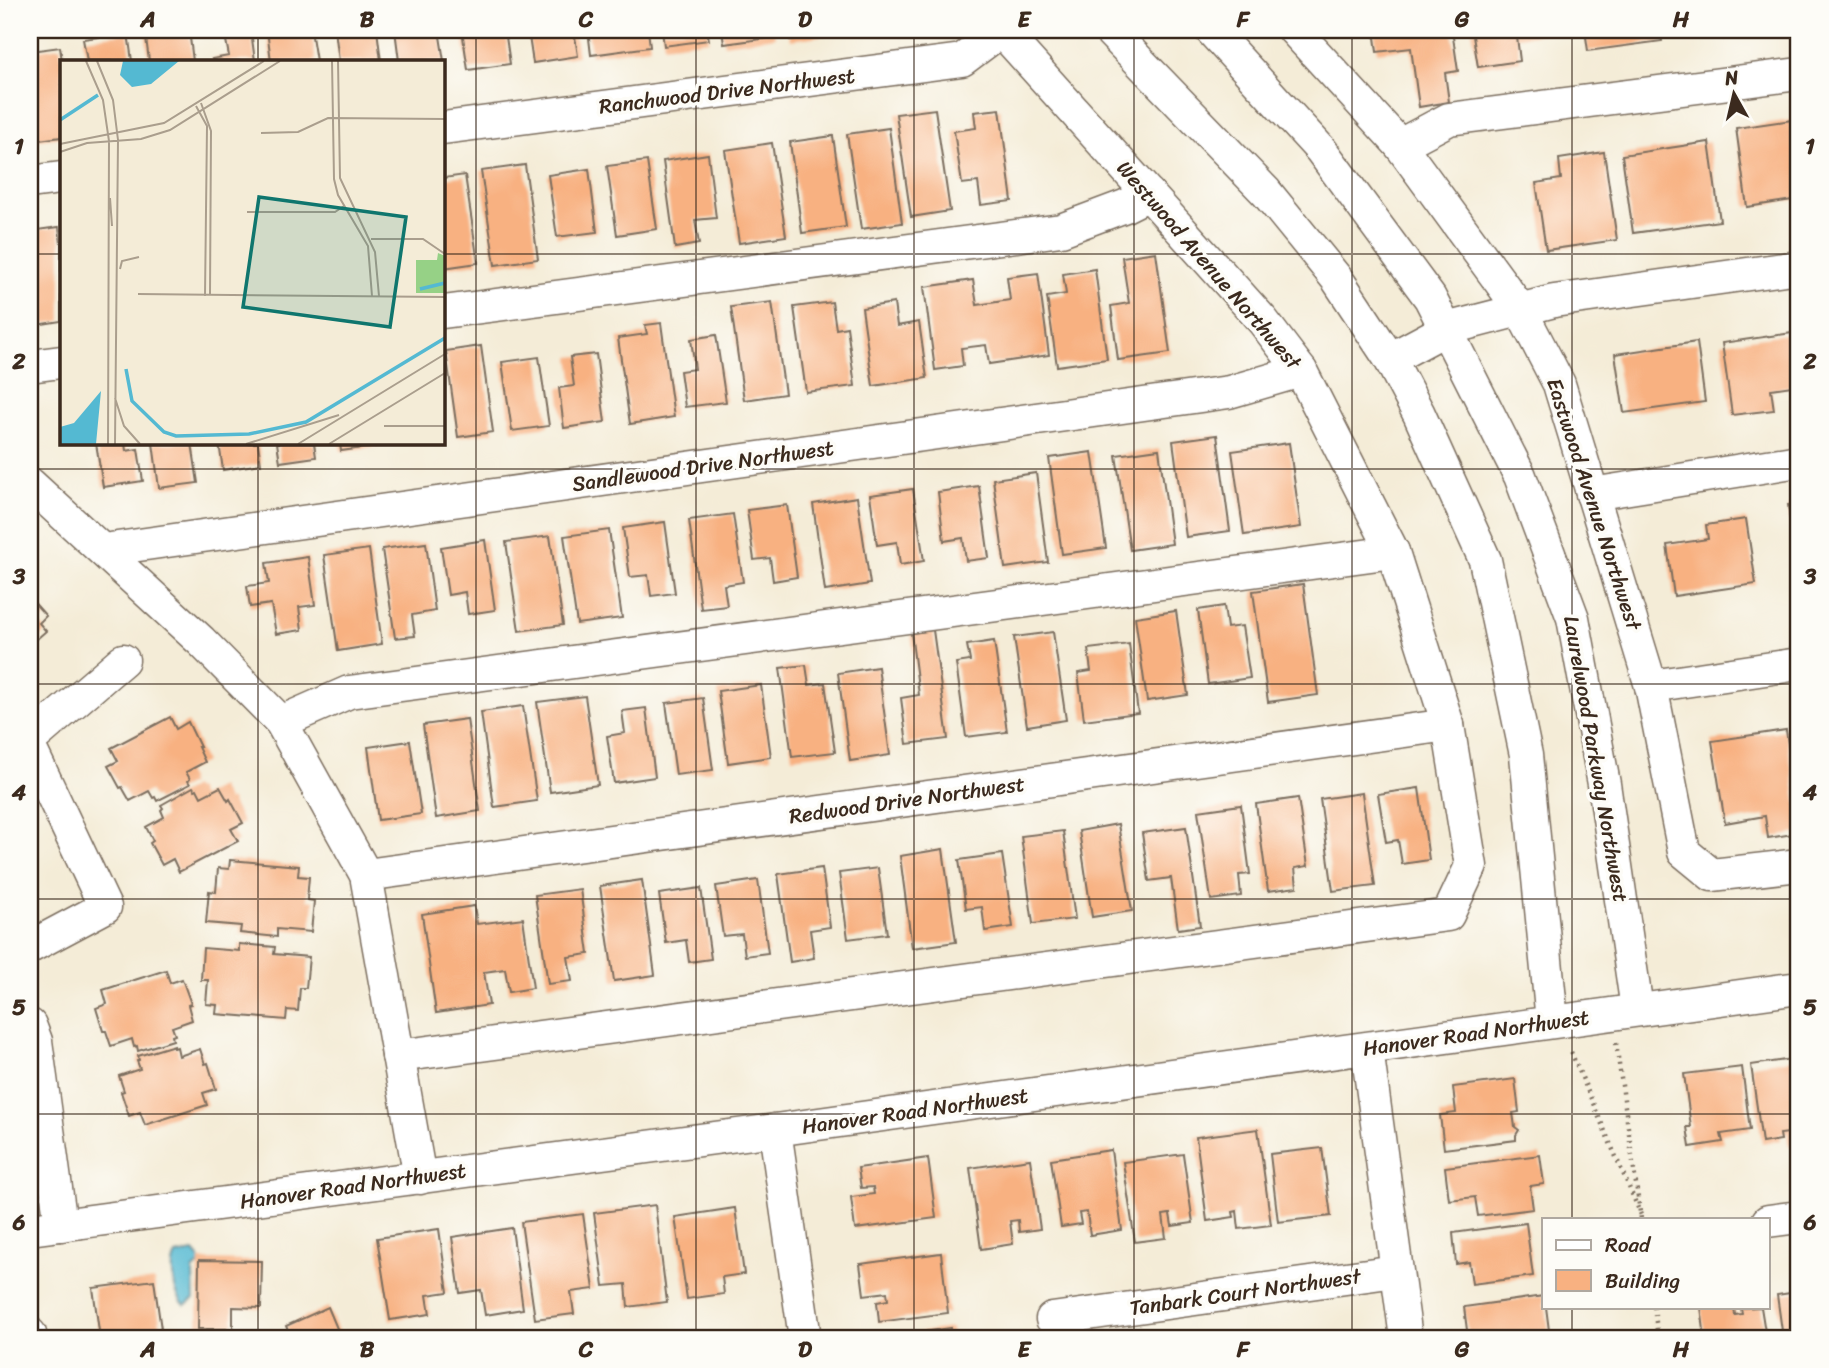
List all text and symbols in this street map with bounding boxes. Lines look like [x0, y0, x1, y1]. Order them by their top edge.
text: A [139, 0, 156, 40]
text: B [360, 0, 375, 40]
text: C [578, 0, 594, 40]
text: D [798, 0, 813, 40]
text: E [1018, 0, 1033, 40]
text: F [1236, 0, 1251, 40]
text: G [1454, 0, 1470, 40]
text: H [1672, 0, 1690, 40]
street label: Ranchwood Drive Northwest [597, 56, 857, 126]
inset map [60, 60, 444, 444]
north arrow [1700, 60, 1770, 130]
text: N [1722, 60, 1741, 95]
text: 1 [14, 126, 24, 167]
text: 1 [1805, 126, 1815, 167]
street label: Westwood Avenue Northwest [1107, 151, 1312, 380]
text: 2 [11, 341, 26, 382]
text: 2 [1802, 341, 1817, 382]
street label: Eastwood Avenue Northwest [1535, 373, 1653, 636]
street label: Sandlewood Drive Northwest [570, 429, 836, 503]
text: 3 [12, 556, 26, 597]
text: 3 [1803, 556, 1817, 597]
street label: Laurelwood Parkway Northwest [1552, 613, 1640, 905]
street label: Redwood Drive Northwest [787, 765, 1027, 835]
text: 4 [11, 772, 27, 813]
text: 4 [1802, 772, 1818, 813]
text: 5 [12, 987, 26, 1028]
text: 5 [1803, 987, 1817, 1028]
street label: Hanover Road Northwest [1360, 998, 1592, 1068]
street label: Hanover Road Northwest [799, 1076, 1031, 1146]
street label: Hanover Road Northwest [237, 1151, 469, 1221]
text: 6 [11, 1202, 26, 1243]
text: 6 [1802, 1202, 1817, 1243]
legend [1542, 1218, 1770, 1308]
text: Road [1605, 1226, 1652, 1264]
street label: Tanbark Court Northwest [1127, 1257, 1364, 1327]
text: Building [1605, 1262, 1681, 1300]
text: A [139, 1329, 156, 1368]
text: B [360, 1329, 375, 1368]
text: C [578, 1329, 594, 1368]
text: D [798, 1329, 813, 1368]
text: E [1018, 1329, 1033, 1368]
text: F [1236, 1329, 1251, 1368]
text: G [1454, 1329, 1470, 1368]
text: H [1672, 1329, 1690, 1368]

